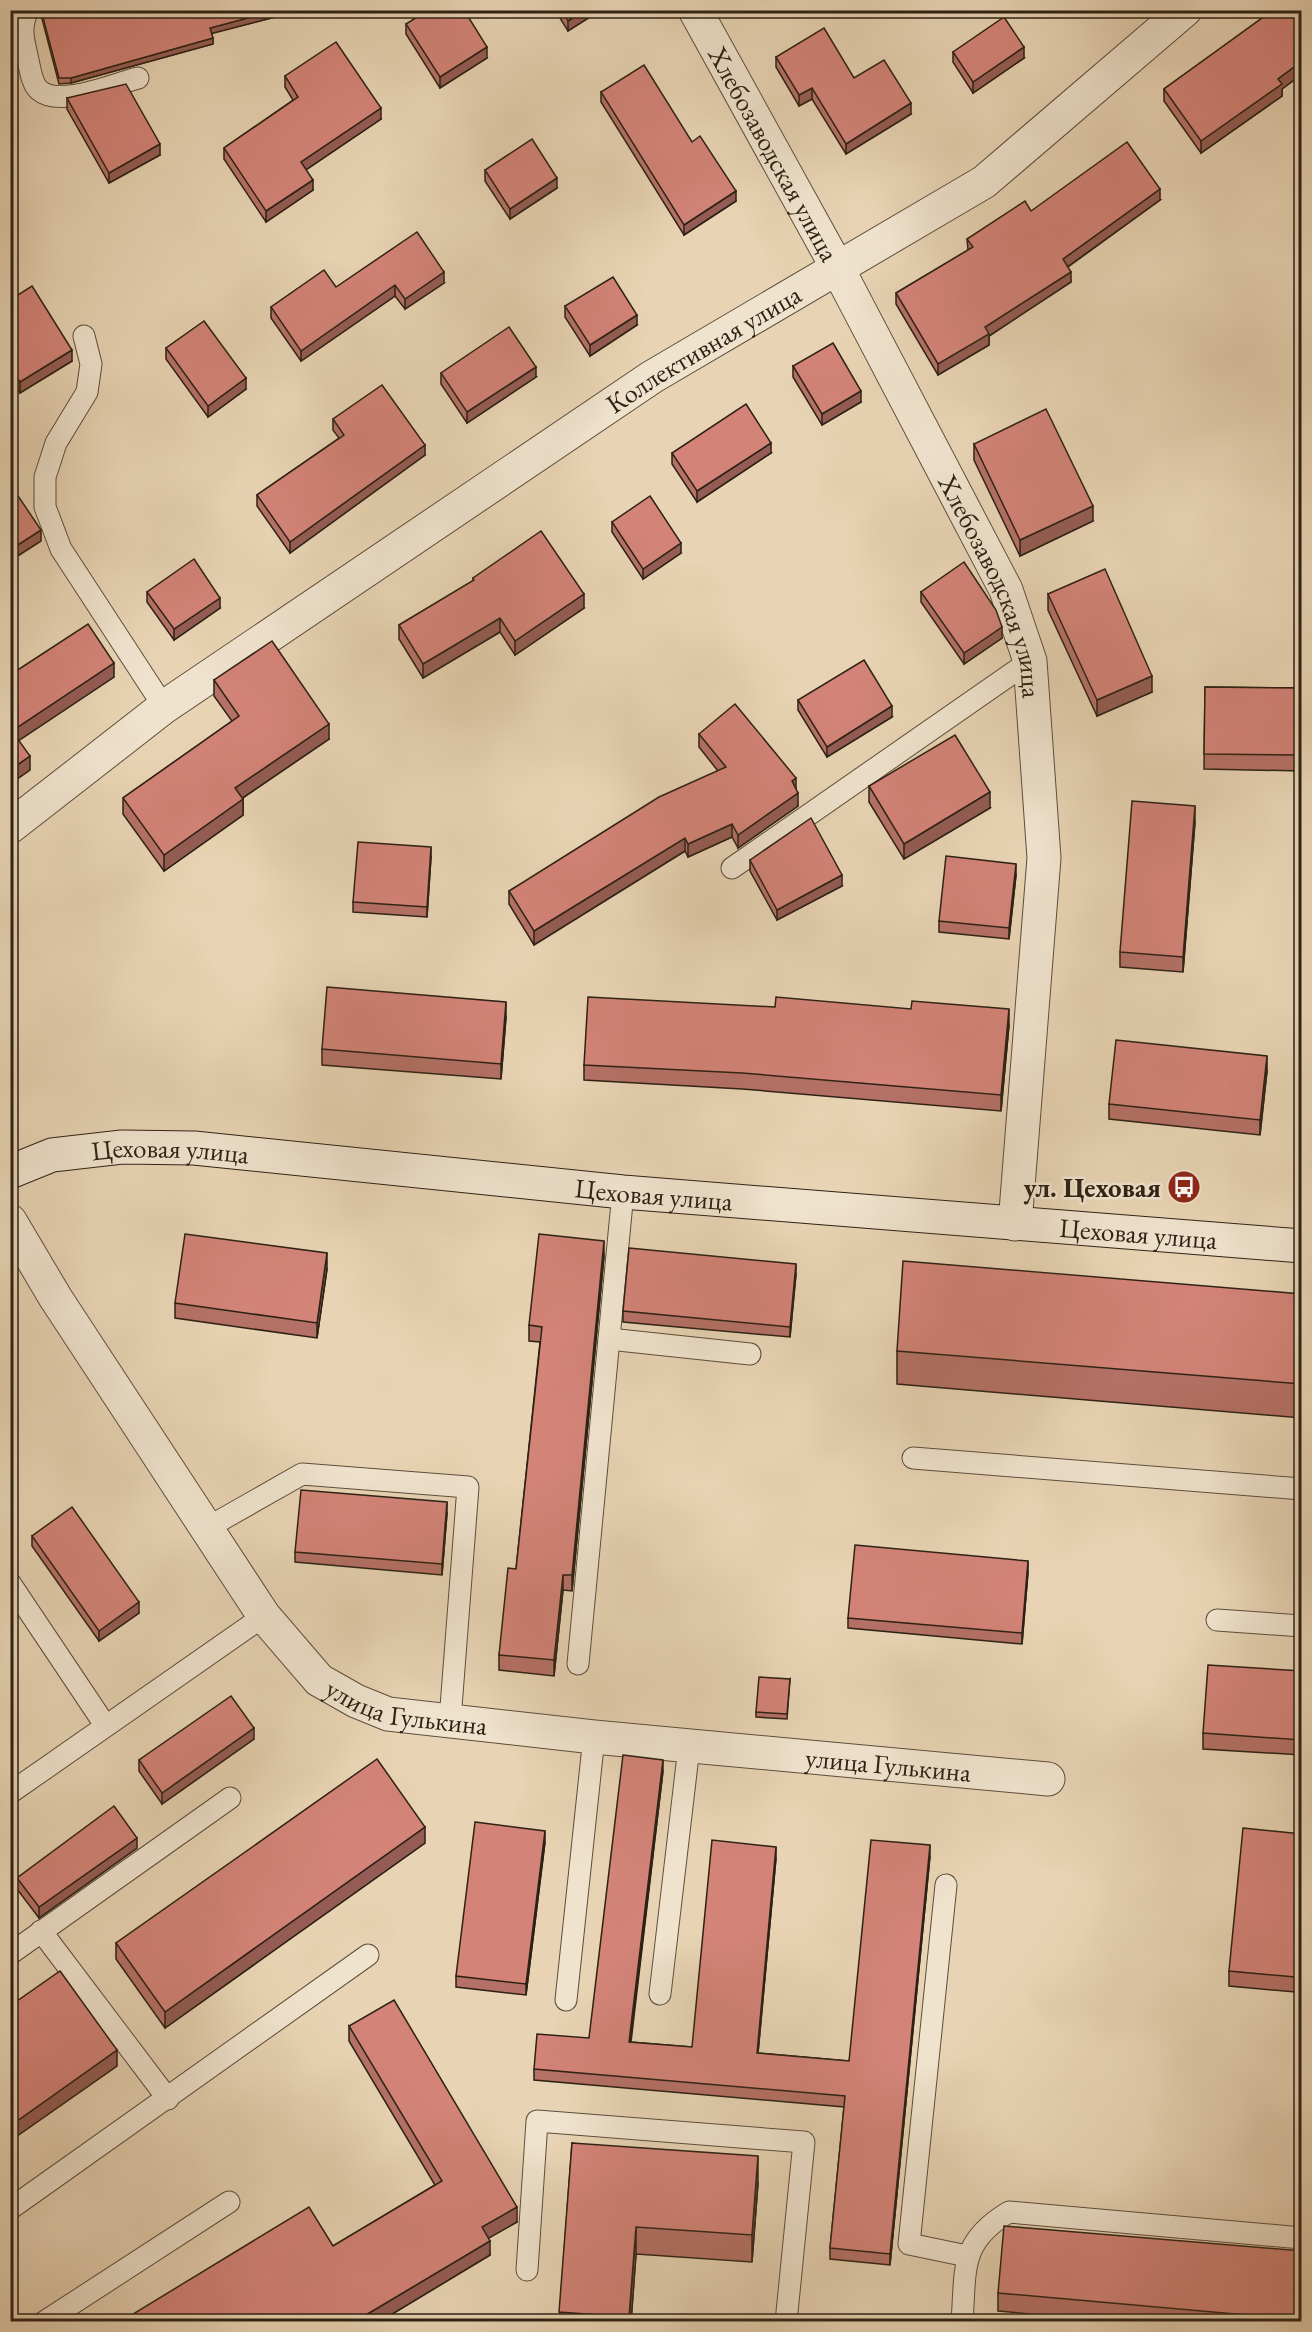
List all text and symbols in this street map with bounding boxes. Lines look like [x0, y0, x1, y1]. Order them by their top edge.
street label: Хлебозаводская улица [700, 39, 848, 267]
street label: Коллективная улица [599, 276, 807, 421]
street label: Хлебозаводская улица [931, 467, 1050, 699]
street label: Цеховая улица [89, 1130, 251, 1171]
bus stop icon: ул. Цеховая [1166, 1169, 1202, 1205]
street label: Цеховая улица [573, 1170, 734, 1218]
place label: ул. Цеховая [1023, 1170, 1161, 1205]
street label: Цеховая улица [1058, 1209, 1219, 1257]
street label: улица Гулькина [320, 1670, 489, 1743]
street label: улица Гулькина [804, 1739, 973, 1789]

